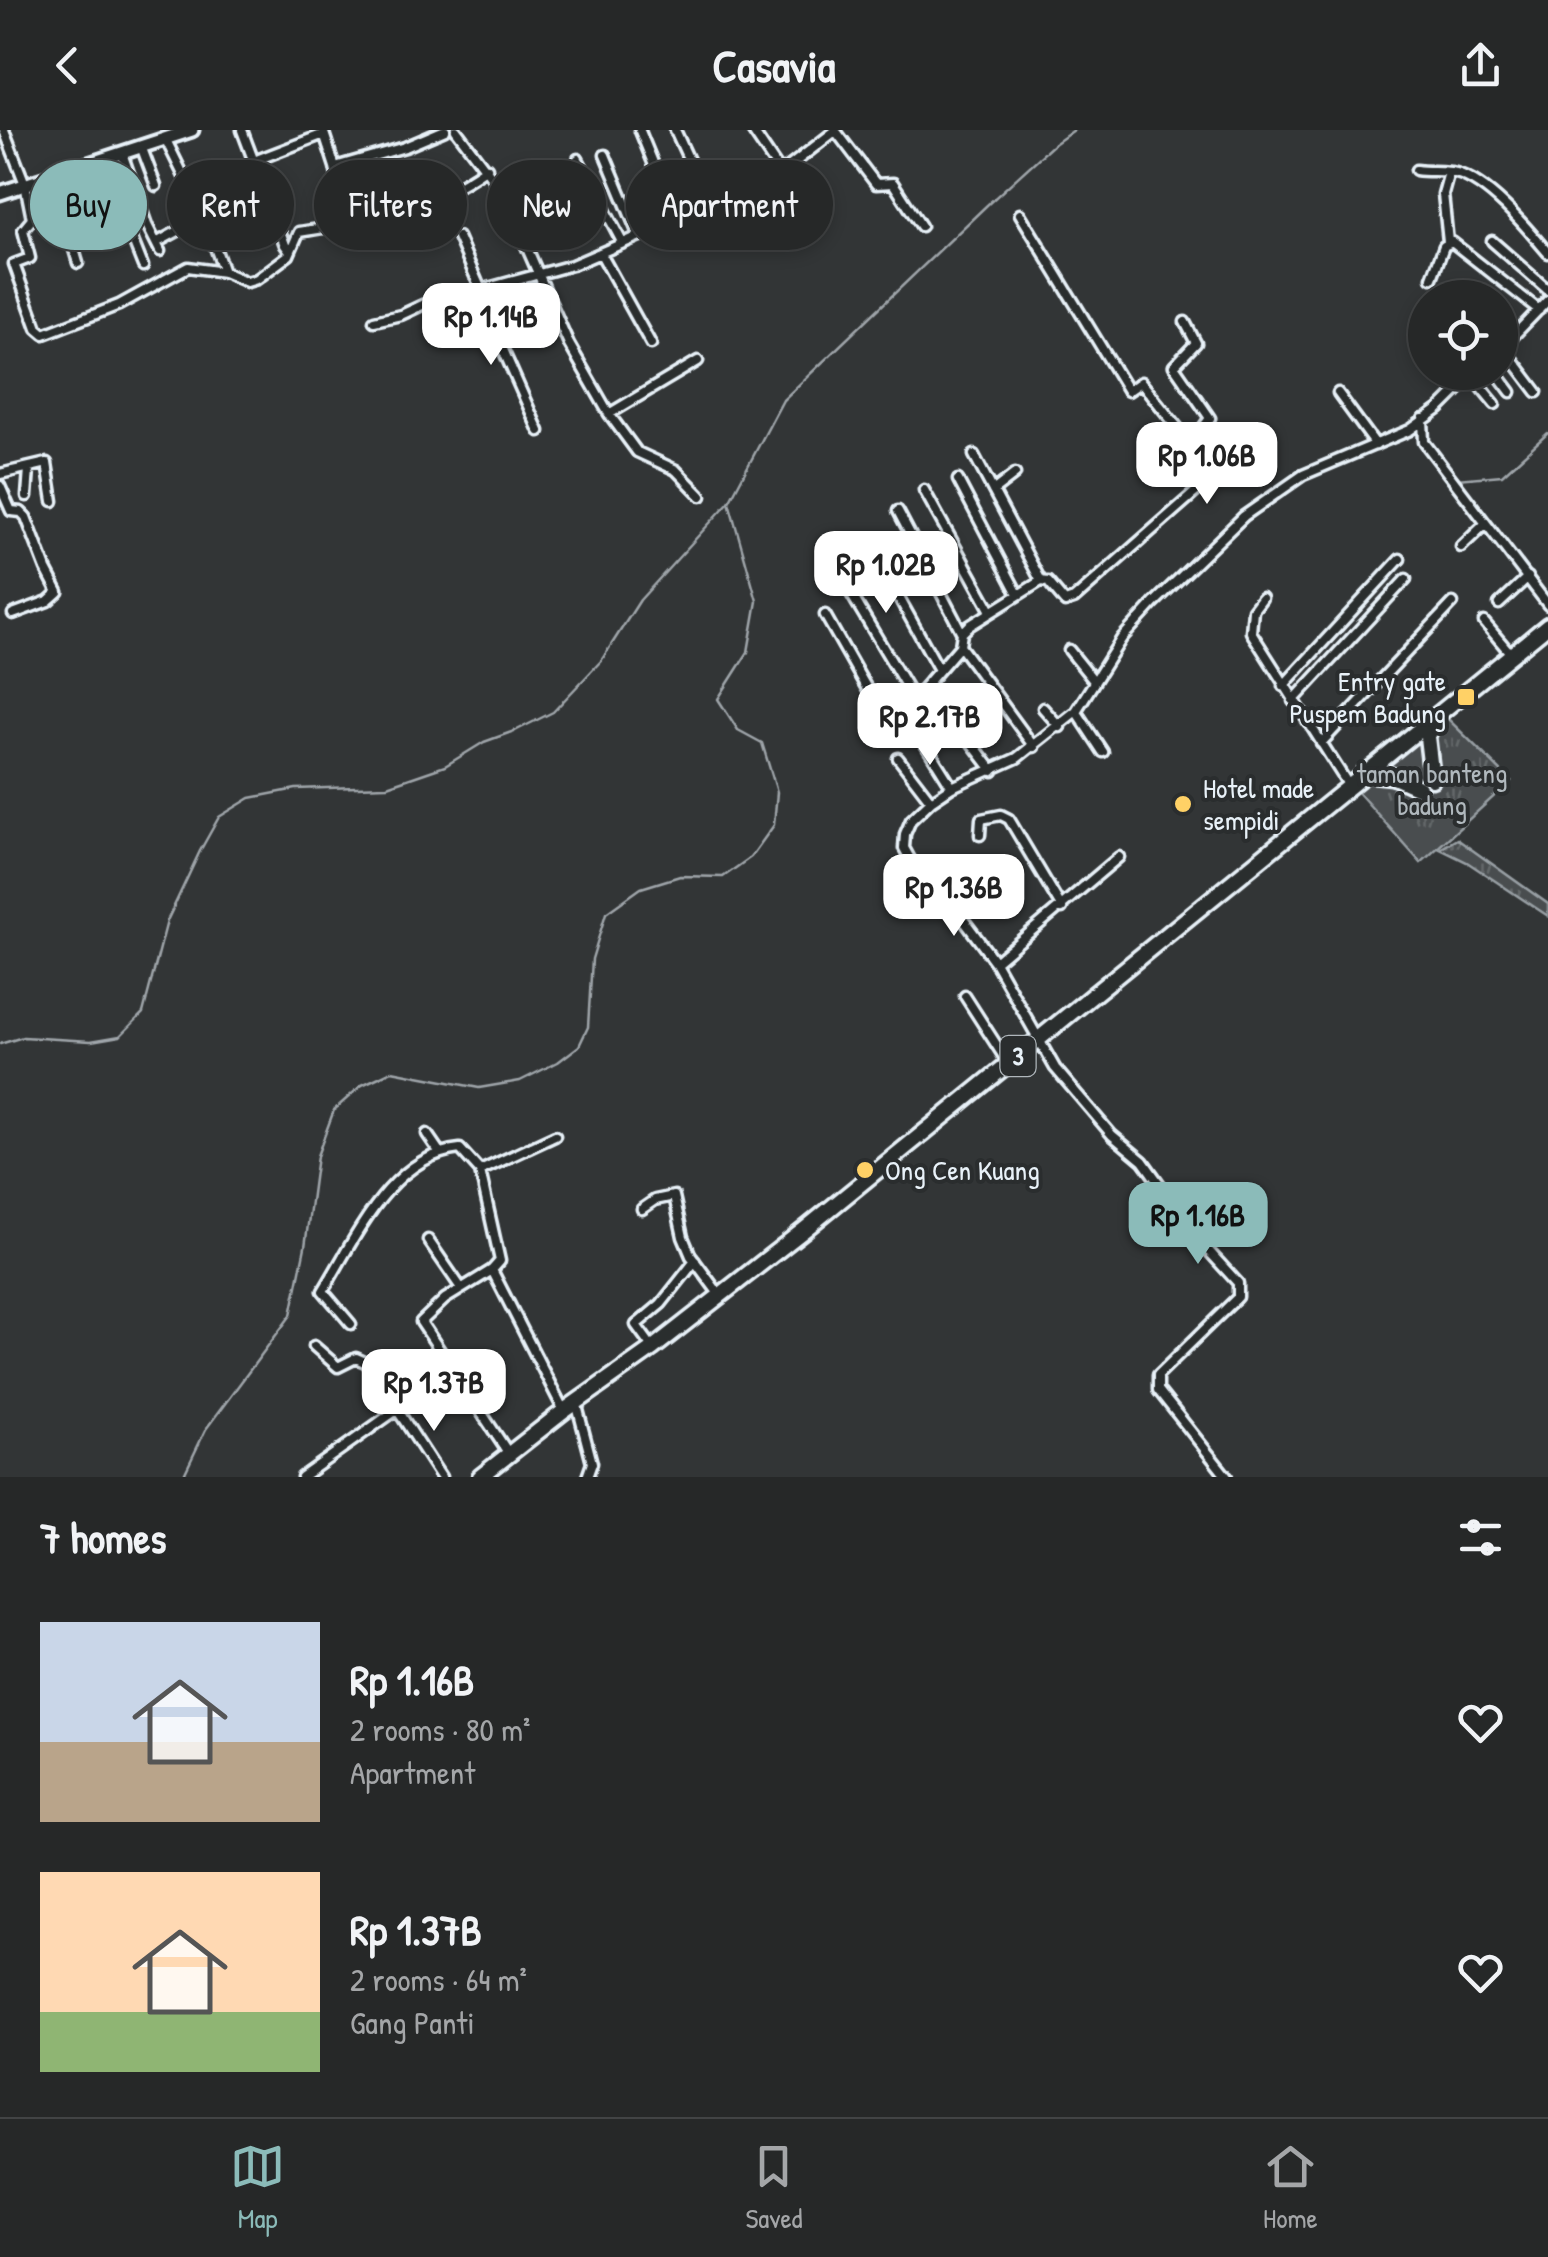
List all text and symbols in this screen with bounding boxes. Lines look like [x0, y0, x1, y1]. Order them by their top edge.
text: Casavia [713, 35, 836, 96]
icon: back [40, 38, 95, 93]
icon: share [1453, 38, 1508, 93]
chip: Buy [30, 160, 147, 250]
chip: Rent [167, 160, 294, 250]
chip: Filters [314, 160, 467, 250]
chip: New [487, 160, 606, 250]
chip: Apartment [626, 160, 833, 250]
map controls [1408, 280, 1518, 390]
button: locate [1408, 280, 1518, 390]
pin: Rp 1.14B [388, 283, 594, 368]
text: Rp 1.14B [444, 294, 538, 337]
pin: Rp 1.06B [1104, 422, 1310, 507]
text: Rp 1.06B [1158, 433, 1256, 476]
pin: Rp 1.02B [783, 531, 989, 616]
text: Rp 1.02B [836, 542, 936, 585]
place label: Entry gate Puspem Badung [1290, 662, 1446, 732]
pin: Rp 2.17B [827, 683, 1033, 768]
marker: Entry gate Puspem Badung [1455, 686, 1477, 708]
text: Rp 2.17B [879, 694, 981, 737]
park label: taman banteng badung [1357, 754, 1507, 824]
place label: Hotel made sempidi [1203, 769, 1314, 839]
marker: Hotel made sempidi [1172, 793, 1194, 815]
pin: Rp 1.36B [851, 854, 1057, 939]
text: Rp 1.36B [905, 865, 1003, 908]
road number: 3 [1000, 1036, 1036, 1076]
place label: Ong Cen Kuang [885, 1151, 1040, 1189]
marker: Ong Cen Kuang [854, 1159, 876, 1181]
pin: Rp 1.16B [1095, 1182, 1301, 1267]
text: Rp 1.16B [1151, 1193, 1245, 1236]
pin: Rp 1.37B [331, 1349, 537, 1434]
text: Rp 1.37B [384, 1360, 484, 1403]
text: 7 homes [40, 1509, 166, 1566]
icon: filters [1453, 1510, 1508, 1565]
text: Rp 1.16B [350, 1651, 474, 1708]
icon: home [120, 1662, 240, 1782]
icon: heart [1453, 1695, 1508, 1750]
text: 2 rooms · 80 m² [350, 1708, 530, 1751]
text: Apartment [350, 1751, 475, 1794]
text: Rp 1.37B [350, 1901, 482, 1958]
icon: home [120, 1912, 240, 2032]
icon: heart [1453, 1945, 1508, 2000]
text: 2 rooms · 64 m² [350, 1958, 527, 2001]
text: Gang Panti [350, 2001, 475, 2044]
tab: Map [230, 2139, 285, 2237]
tab: Saved [745, 2139, 803, 2237]
tab: Home [1263, 2139, 1318, 2237]

